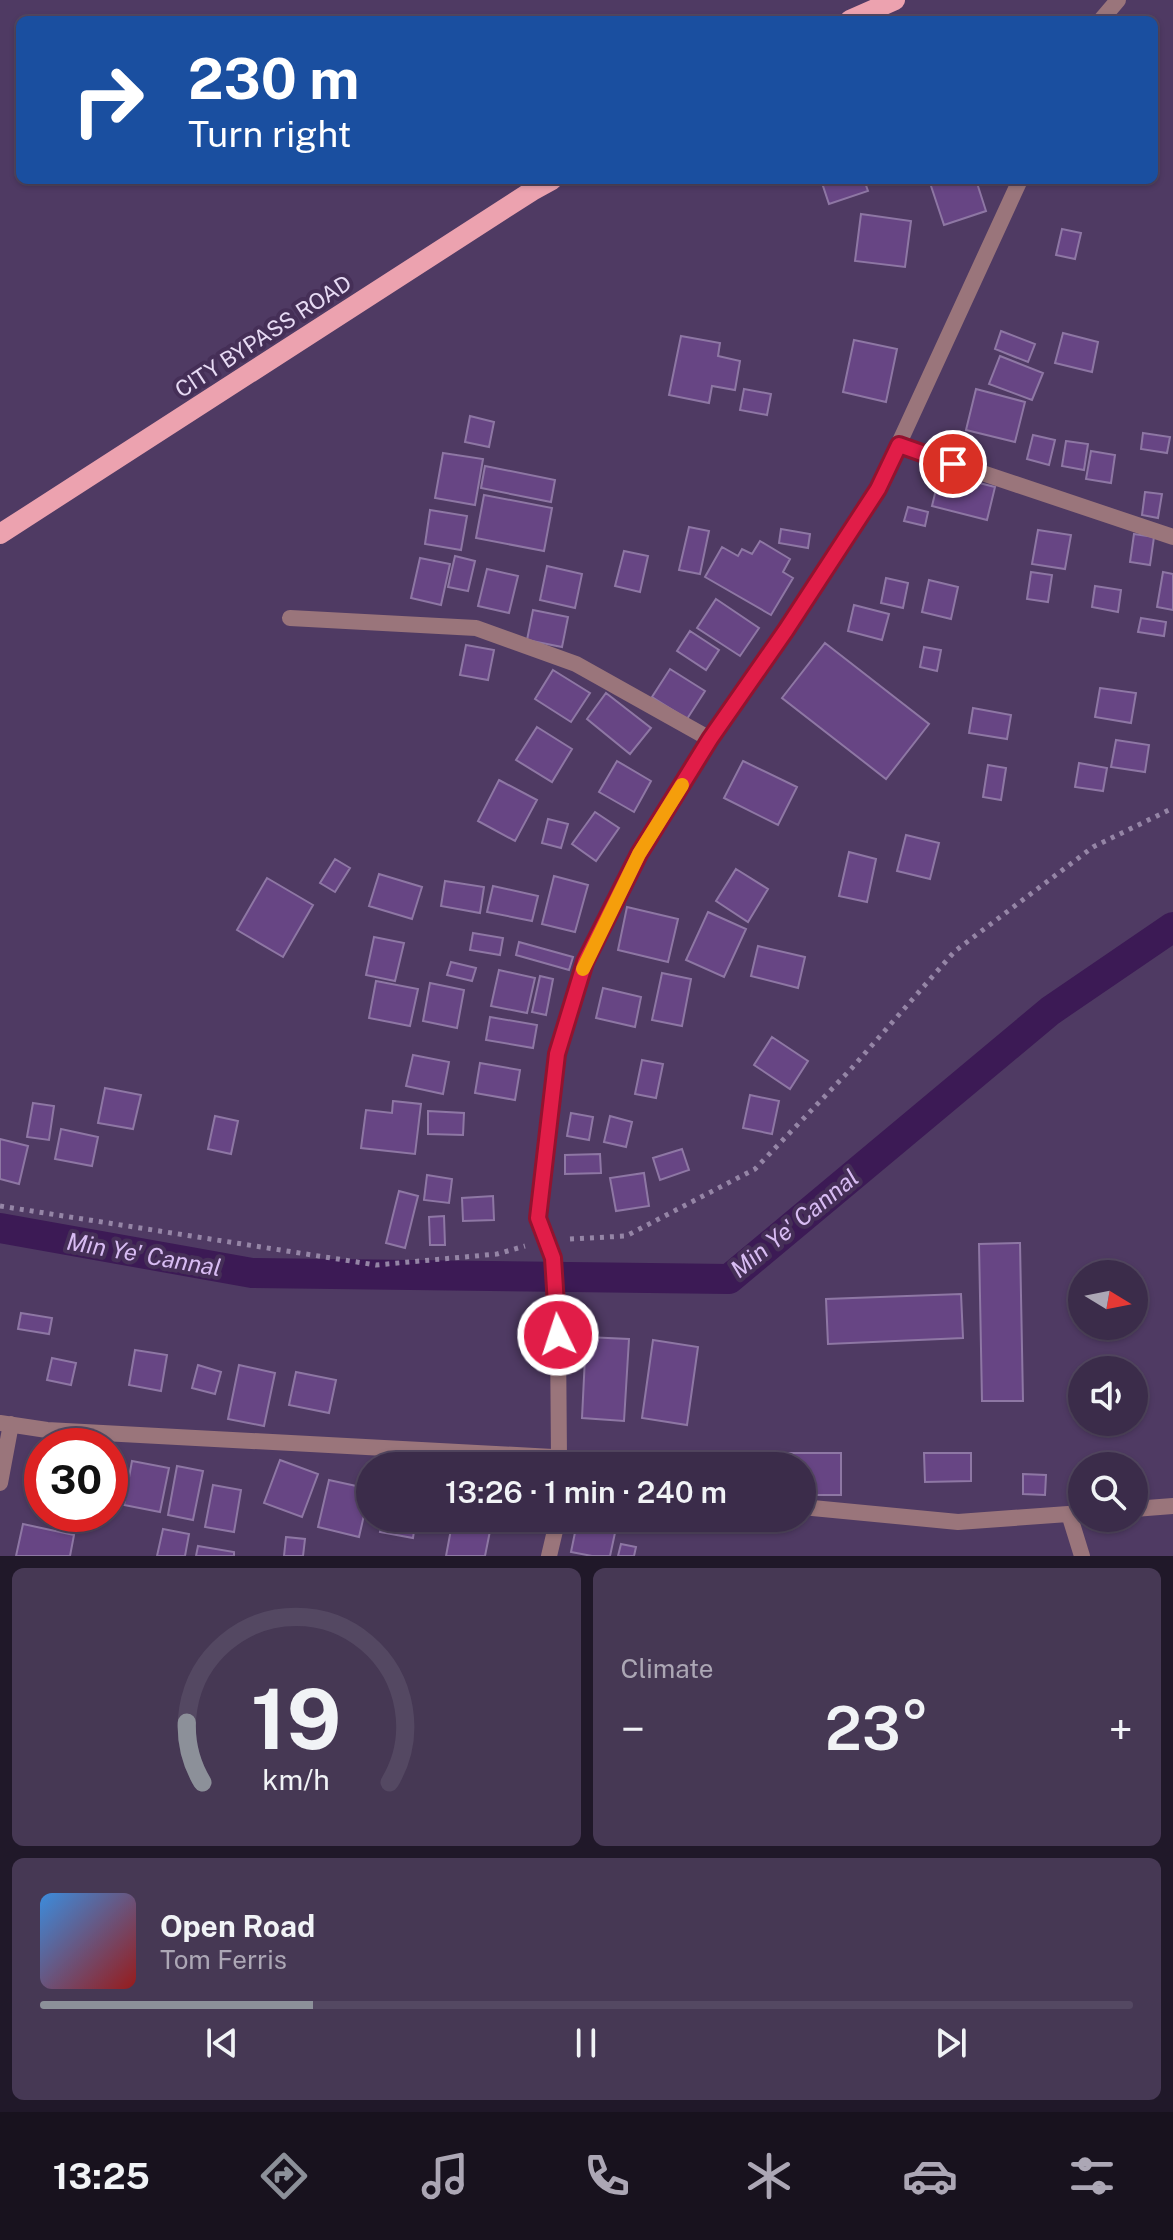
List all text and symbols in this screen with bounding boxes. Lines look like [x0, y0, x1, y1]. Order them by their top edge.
text: 230 m [188, 46, 360, 112]
icon: right [56, 48, 160, 152]
text: Turn right [188, 113, 351, 155]
street label: CITY BYPASS ROAD [170, 269, 356, 403]
pin [919, 430, 987, 498]
icon: arrive [931, 442, 975, 486]
water label: Min Ye' Cannal [724, 1163, 864, 1283]
water label: Min Ye' Cannal [65, 1227, 223, 1281]
north arrow [1068, 1260, 1148, 1340]
map controls [1068, 1260, 1148, 1532]
position arrow [516, 1293, 600, 1377]
button: sound [1068, 1356, 1148, 1436]
speed limit sign: 30 [24, 1428, 128, 1532]
button: search [1068, 1452, 1148, 1532]
text: 13:26 · 1 min · 240 m [445, 1474, 727, 1510]
text: Climate [621, 1653, 714, 1684]
text: 19 [251, 1670, 341, 1768]
text: 23° [825, 1693, 929, 1764]
text: − [621, 1703, 645, 1755]
text: + [1109, 1703, 1133, 1755]
text: km/h [263, 1763, 330, 1796]
text: Open Road [160, 1908, 315, 1944]
text: Tom Ferris [160, 1944, 287, 1975]
icon: previous [200, 2021, 244, 2065]
icon: pause [564, 2021, 608, 2065]
icon: next [929, 2021, 973, 2065]
icon: directions [256, 2148, 312, 2204]
icon: music [417, 2148, 473, 2204]
icon: phone [579, 2148, 635, 2204]
icon: climate [741, 2148, 797, 2204]
icon: car [902, 2148, 958, 2204]
icon: filters [1064, 2148, 1120, 2204]
text: 13:25 [53, 2155, 150, 2197]

